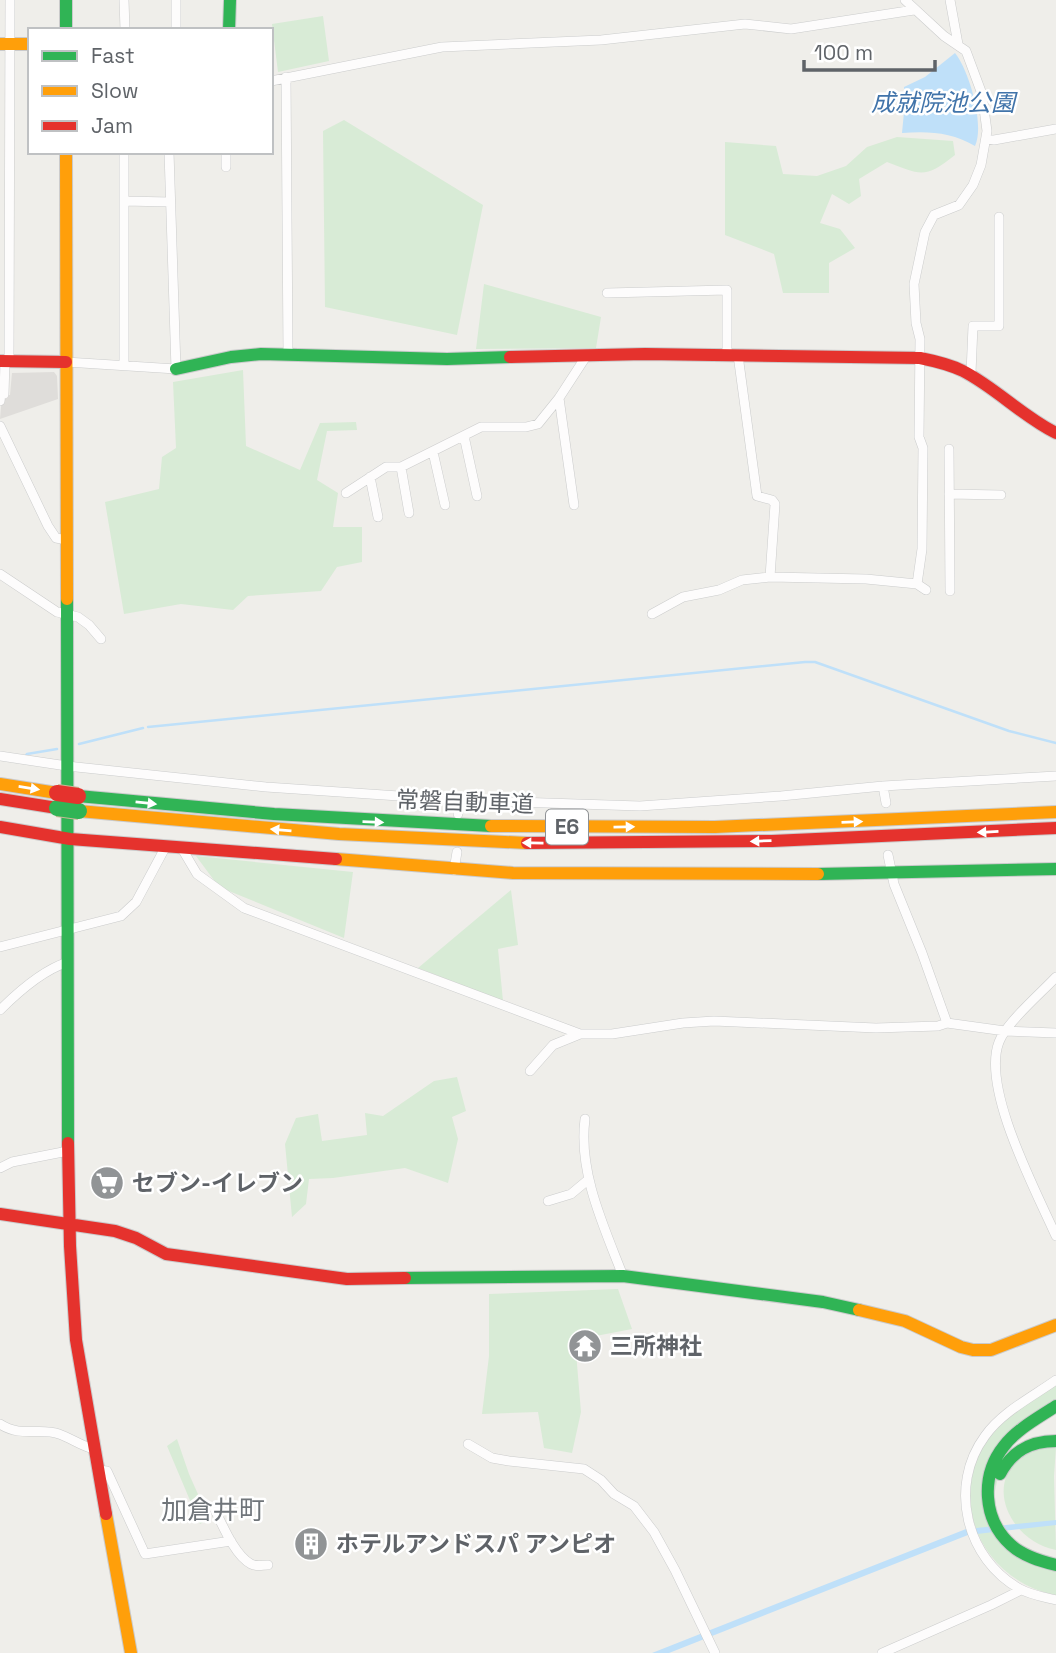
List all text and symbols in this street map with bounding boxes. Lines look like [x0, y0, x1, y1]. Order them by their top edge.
legend [28, 28, 273, 154]
scale bar [804, 28, 935, 72]
text: 100 m [814, 39, 873, 66]
text: Fast [91, 42, 135, 69]
text: Slow [91, 77, 139, 104]
water label: 成就院池公園 [871, 87, 1018, 118]
text: Jam [91, 112, 133, 139]
one-way arrow [18, 783, 40, 794]
street label: 常磐自動車道 [396, 785, 534, 819]
one-way arrow [135, 798, 157, 809]
road number: E6 [546, 810, 588, 844]
one-way arrow [362, 816, 384, 827]
one-way arrow [841, 816, 863, 828]
one-way arrow [614, 822, 636, 833]
one-way arrow [270, 824, 292, 835]
one-way arrow [977, 827, 999, 838]
one-way arrow [749, 836, 771, 847]
one-way arrow [522, 837, 544, 848]
supermarket icon: セブン-イレブン [88, 1164, 126, 1202]
place label: セブン-イレブン [132, 1168, 303, 1198]
temple icon: 三所神社 [566, 1327, 604, 1365]
place label: 三所神社 [610, 1331, 702, 1361]
district label: 加倉井町 [161, 1493, 265, 1527]
building icon: ホテルアンドスパ アンピオ [292, 1525, 330, 1563]
place label: ホテルアンドスパ アンピオ [336, 1529, 616, 1559]

